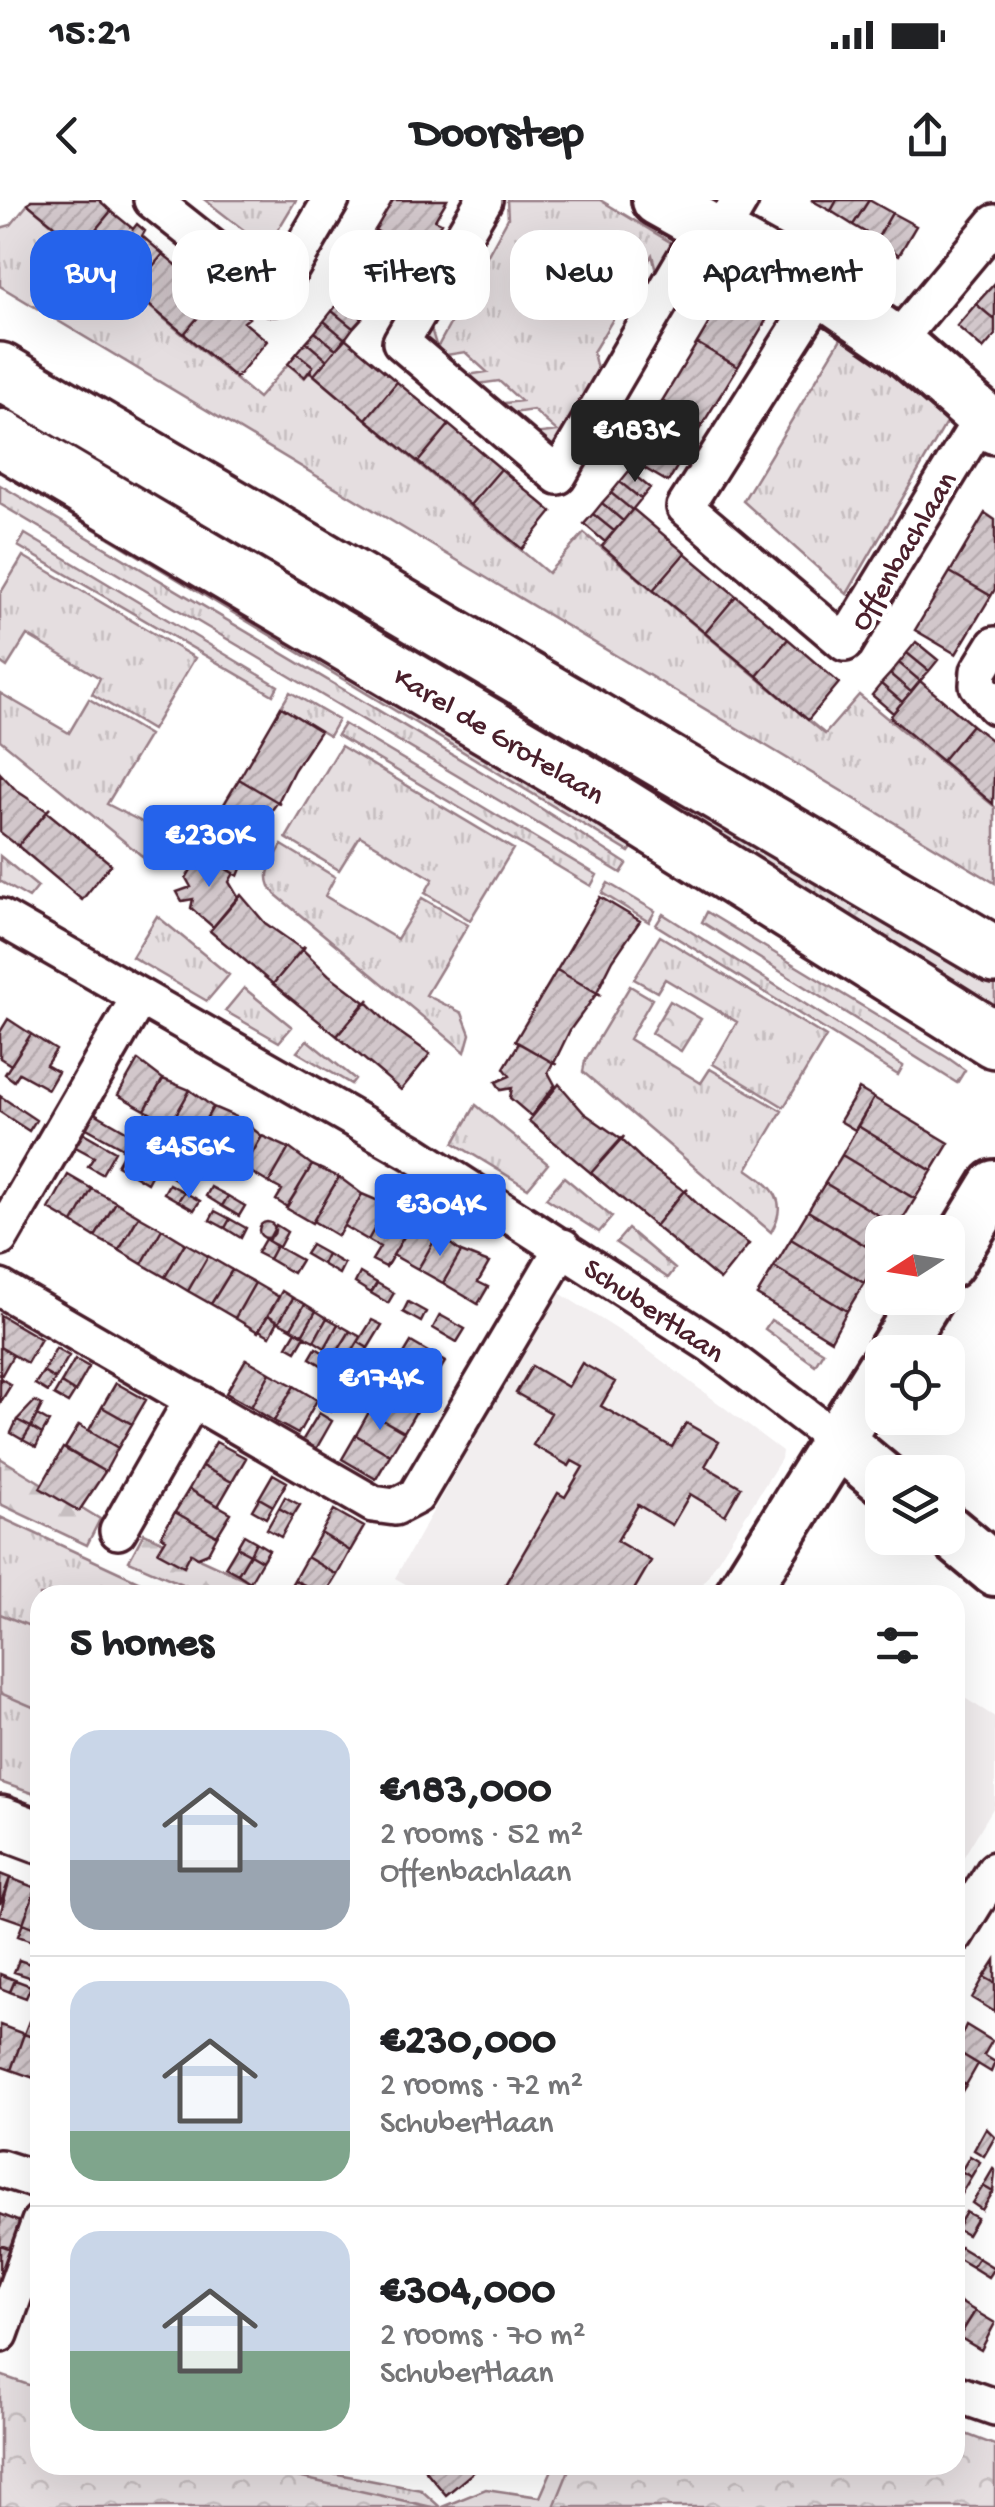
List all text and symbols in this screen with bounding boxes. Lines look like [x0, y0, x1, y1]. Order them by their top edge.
text: 15:21 [50, 13, 131, 57]
icon: back [40, 108, 95, 163]
icon: share [900, 108, 955, 163]
text: Doorstep [411, 109, 584, 162]
chip: Buy [30, 230, 152, 320]
chip: Rent [172, 230, 309, 320]
chip: Filters [329, 230, 490, 320]
chip: New [510, 230, 648, 320]
chip: Apartment [668, 230, 896, 320]
pin: €183K [565, 400, 705, 485]
text: €183K [593, 413, 677, 451]
street label: Offenbachlaan [845, 467, 967, 638]
street label: Karel de Grotelaan [386, 661, 610, 815]
pin: €230K [139, 805, 279, 890]
text: €230K [165, 818, 253, 856]
pin: €456K [119, 1116, 259, 1201]
text: €456K [147, 1129, 231, 1167]
pin: €304K [370, 1174, 510, 1259]
text: €304K [397, 1187, 483, 1225]
north arrow [865, 1215, 965, 1315]
map controls [865, 1215, 965, 1555]
street label: Schubertlaan [575, 1253, 730, 1373]
button: locate [865, 1335, 965, 1435]
pin: €174K [310, 1348, 450, 1433]
text: €174K [339, 1361, 421, 1399]
button: layers [865, 1455, 965, 1555]
icon: filters [870, 1618, 925, 1673]
text: 5 homes [70, 1621, 213, 1670]
text: €183,000 [380, 1768, 552, 1817]
icon: home [150, 1770, 270, 1890]
text: 2 rooms · 52 m² [380, 1817, 583, 1855]
text: Offenbachlaan [380, 1855, 571, 1893]
text: €230,000 [380, 2019, 556, 2068]
icon: home [150, 2021, 270, 2141]
text: 2 rooms · 72 m² [380, 2068, 583, 2106]
text: Schubertlaan [380, 2106, 554, 2144]
text: €304,000 [380, 2269, 555, 2318]
icon: home [150, 2271, 270, 2391]
text: 2 rooms · 70 m² [380, 2318, 585, 2356]
text: Schubertlaan [380, 2356, 554, 2394]

